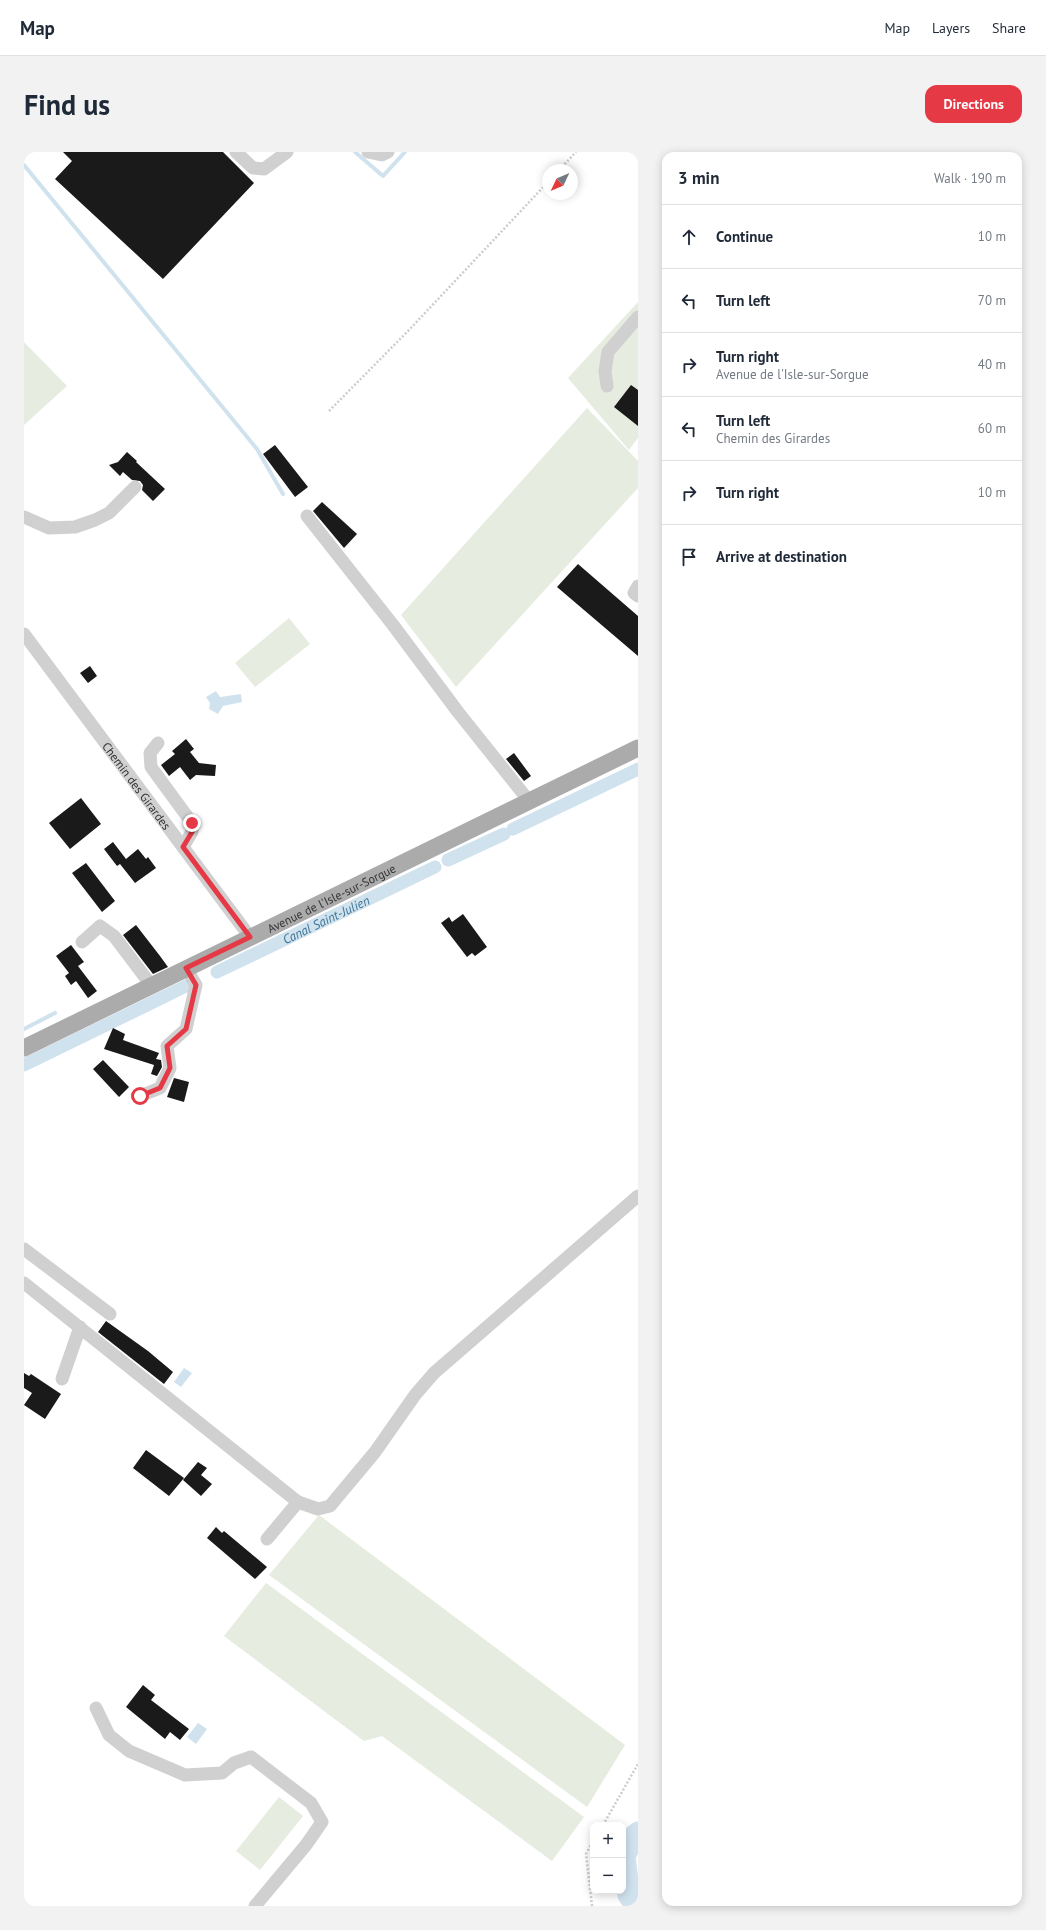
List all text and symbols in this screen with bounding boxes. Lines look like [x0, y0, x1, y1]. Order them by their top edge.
text: Map [20, 16, 55, 40]
text: Map [884, 19, 910, 37]
text: Layers [932, 19, 970, 37]
text: Share [992, 19, 1026, 37]
button: Directions [925, 85, 1022, 123]
text: Find us [24, 86, 110, 123]
north arrow [542, 164, 578, 200]
text: 3 min [678, 167, 719, 189]
text: Walk · 190 m [934, 170, 1006, 187]
icon: ahead [678, 226, 700, 248]
text: Continue [716, 227, 773, 246]
text: 10 m [978, 228, 1006, 245]
icon: left [678, 290, 700, 312]
text: Turn left [716, 291, 770, 310]
text: 70 m [978, 292, 1006, 309]
text: Turn right [716, 347, 779, 366]
icon: right [678, 354, 700, 376]
text: 40 m [978, 356, 1006, 373]
text: Avenue de l'Isle-sur-Sorgue [716, 366, 869, 383]
text: Turn left [716, 411, 770, 430]
icon: left [678, 418, 700, 440]
text: 60 m [978, 420, 1006, 437]
text: Chemin des Girardes [716, 430, 830, 447]
icon: right [678, 482, 700, 504]
text: Turn right [716, 483, 779, 502]
text: 10 m [978, 484, 1006, 501]
icon: arrive [678, 546, 700, 568]
text: Arrive at destination [716, 547, 847, 566]
street label: Chemin des Girardes [99, 739, 175, 832]
route end [183, 814, 201, 832]
street label: Avenue de l'Isle-sur-Sorgue [265, 860, 398, 936]
water label: Canal Saint-Julien [280, 891, 373, 948]
route start [131, 1087, 149, 1105]
map controls [590, 1822, 626, 1894]
button: + [590, 1822, 626, 1858]
button: − [590, 1858, 626, 1894]

